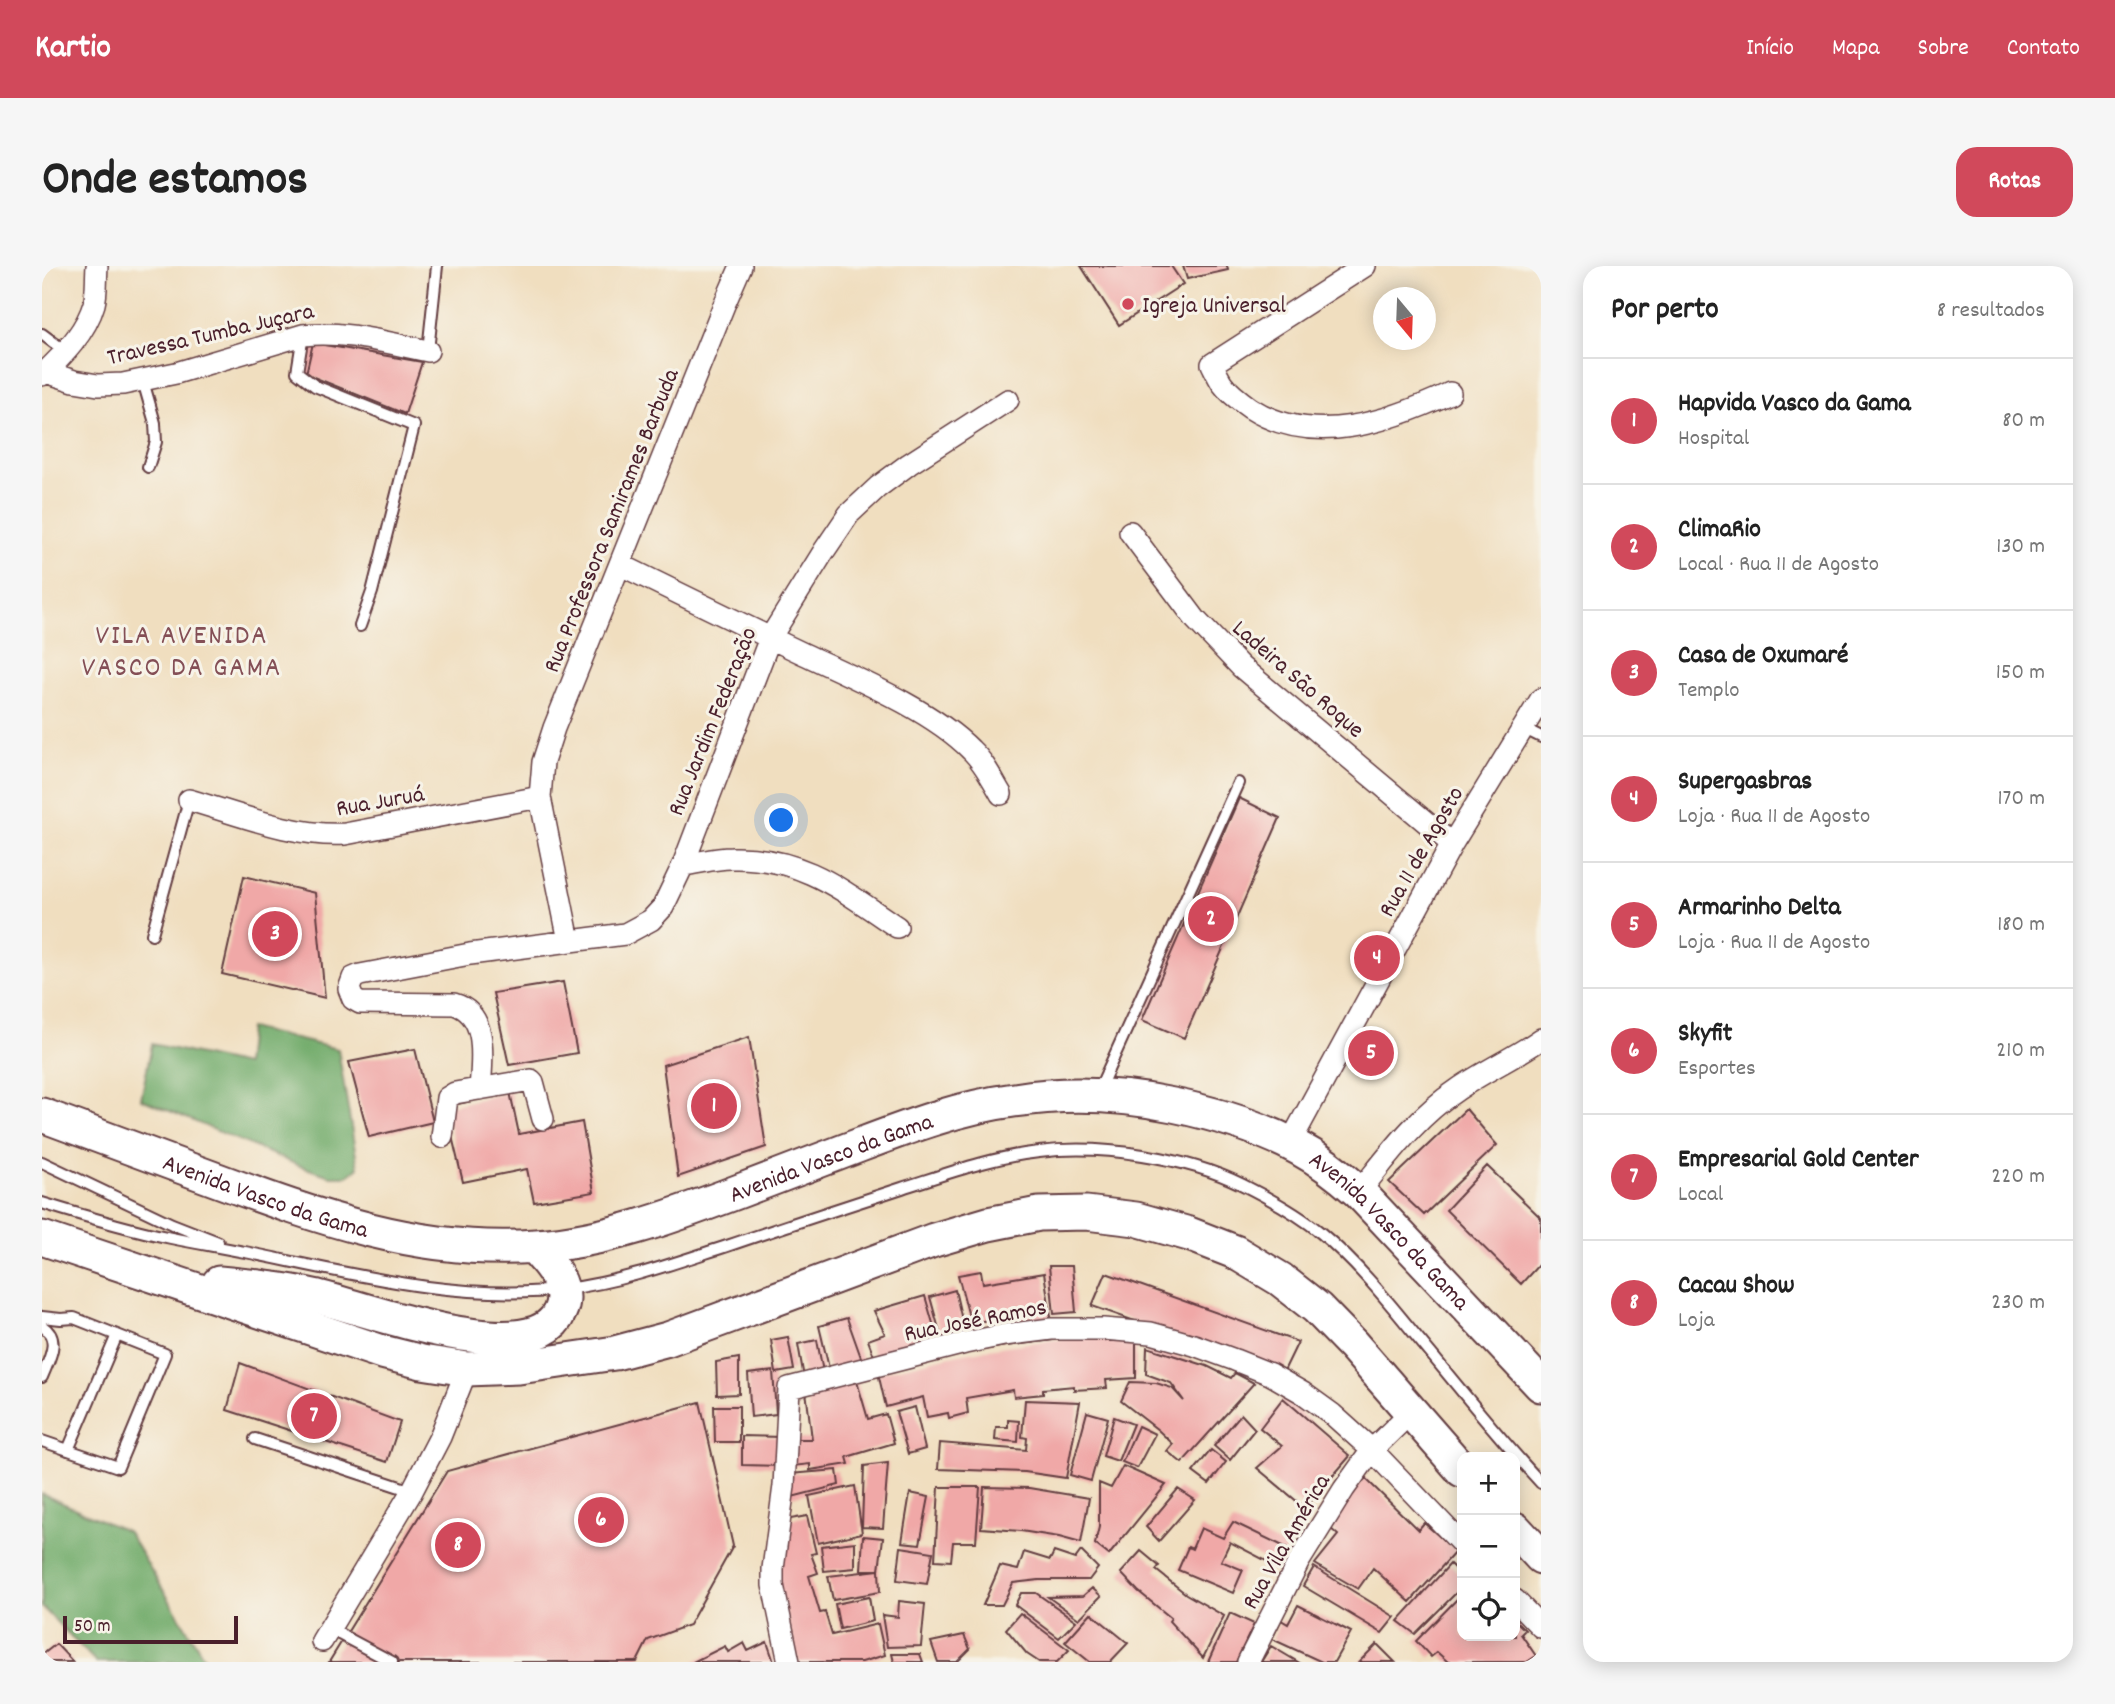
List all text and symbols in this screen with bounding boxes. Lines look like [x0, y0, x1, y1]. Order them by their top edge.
text: Kartio [35, 26, 111, 73]
text: Início [1746, 32, 1794, 66]
text: Mapa [1832, 32, 1880, 66]
text: Sobre [1918, 32, 1969, 66]
text: Contato [2007, 32, 2080, 66]
text: Onde estamos [42, 147, 308, 217]
button: Rotas [1956, 147, 2073, 217]
north arrow [1373, 287, 1436, 350]
place label: Igreja Universal [1142, 290, 1286, 324]
text: Por perto [1611, 290, 1719, 333]
street label: Travessa Tumba Juçara [104, 295, 318, 376]
text: 8 resultados [1937, 295, 2045, 328]
marker: Igreja Universal [1120, 296, 1136, 312]
street label: Rua Professora Samirames Barbuda [536, 363, 690, 678]
text: Hapvida Vasco da Gama [1678, 386, 1911, 423]
text: 1 [1631, 405, 1637, 438]
text: 80 m [2002, 405, 2045, 438]
text: Hospital [1678, 423, 1749, 456]
text: ClimaRio [1678, 512, 1761, 549]
text: 2 [1629, 531, 1639, 564]
text: 130 m [1996, 531, 2045, 564]
text: Local · Rua 11 de Agosto [1678, 549, 1879, 582]
street label: Ladeira São Roque [1223, 613, 1371, 747]
district label: VILA AVENIDA VASCO DA GAMA [82, 618, 282, 690]
street label: Rua Jardim Federação [660, 623, 767, 822]
text: Casa de Oxumaré [1678, 638, 1848, 675]
text: 3 [1629, 657, 1639, 690]
text: 150 m [1996, 657, 2045, 690]
text: Templo [1678, 675, 1739, 708]
text: Supergasbras [1678, 764, 1812, 801]
street label: Rua Juruá [334, 778, 427, 827]
street label: Rua 11 de Agosto [1371, 781, 1474, 924]
text: 4 [1629, 783, 1639, 816]
text: 170 m [1998, 783, 2045, 816]
text: Loja · Rua 11 de Agosto [1678, 801, 1870, 834]
your location [764, 803, 798, 837]
text: Armarinho Delta [1678, 890, 1841, 927]
pin: 2 [1188, 893, 1234, 945]
pin: 3 [252, 908, 298, 960]
text: 5 [1629, 909, 1639, 942]
text: 180 m [1997, 909, 2045, 942]
text: Loja · Rua 11 de Agosto [1678, 927, 1870, 960]
pin: 4 [1354, 932, 1400, 984]
text: Skyfit [1678, 1016, 1732, 1053]
pin: 5 [1348, 1027, 1394, 1079]
text: 6 [1628, 1035, 1640, 1068]
text: 210 m [1996, 1035, 2045, 1068]
text: Esportes [1678, 1053, 1756, 1086]
pin: 1 [691, 1080, 737, 1132]
street label: Avenida Vasco da Gama [725, 1106, 938, 1213]
text: Empresarial Gold Center [1678, 1142, 1919, 1179]
street label: Avenida Vasco da Gama [1301, 1144, 1477, 1320]
street label: Avenida Vasco da Gama [157, 1147, 372, 1249]
text: 7 [1630, 1161, 1638, 1194]
text: 220 m [1991, 1161, 2045, 1194]
text: Local [1678, 1179, 1723, 1212]
text: Cacau Show [1678, 1268, 1795, 1305]
text: 8 [1629, 1287, 1639, 1320]
text: 230 m [1991, 1287, 2045, 1320]
street label: Rua José Ramos [901, 1291, 1050, 1352]
text: Loja [1678, 1305, 1714, 1338]
pin: 7 [291, 1390, 337, 1442]
map controls [1457, 1452, 1520, 1641]
button: + [1457, 1452, 1520, 1515]
street label: Rua Vila América [1235, 1468, 1341, 1617]
pin: 6 [578, 1494, 624, 1546]
button: − [1457, 1515, 1520, 1578]
pin: 8 [435, 1519, 481, 1571]
button: locate [1457, 1578, 1520, 1641]
scale bar [63, 1613, 238, 1645]
text: 50 m [74, 1614, 111, 1641]

